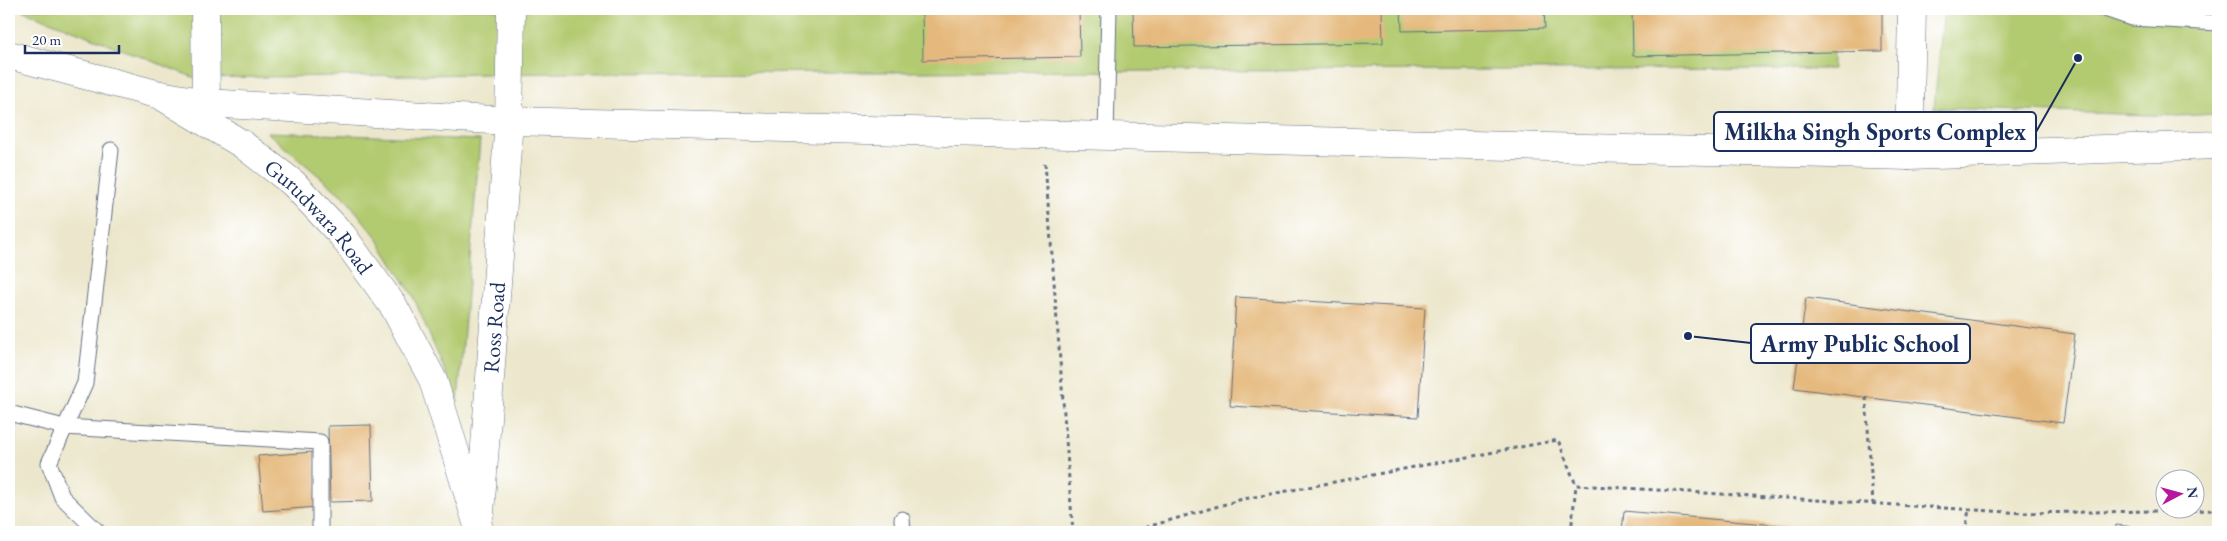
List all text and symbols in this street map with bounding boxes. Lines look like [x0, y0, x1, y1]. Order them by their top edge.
scale bar [25, 22, 119, 54]
text: 20 m [32, 30, 61, 49]
callout: Milkha Singh Sports Complex [1714, 112, 2036, 151]
text: Milkha Singh Sports Complex [1724, 116, 2026, 148]
street label: Gurudwara Road [259, 152, 380, 280]
street label: Ross Road [476, 280, 512, 374]
callout: Army Public School [1751, 324, 1970, 363]
text: Army Public School [1760, 328, 1960, 360]
north arrow [2154, 468, 2204, 518]
text: N [2183, 486, 2203, 500]

